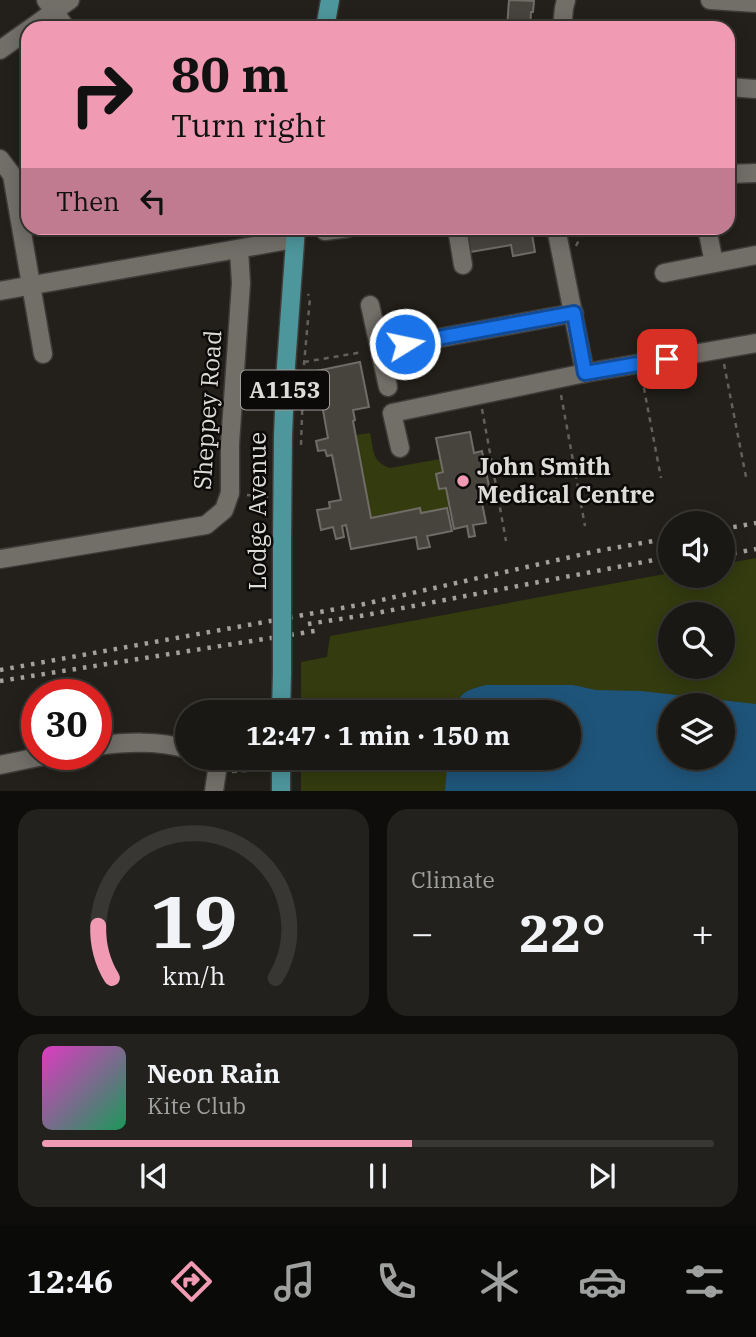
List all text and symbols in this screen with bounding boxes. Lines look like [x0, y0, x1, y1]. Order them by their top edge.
text: 80 m [171, 42, 289, 105]
icon: right [56, 49, 147, 140]
text: Turn right [171, 104, 326, 146]
icon: left [134, 182, 172, 220]
text: Then [56, 184, 120, 218]
position arrow [368, 307, 442, 381]
street label: Sheppey Road [185, 329, 229, 491]
pin [637, 329, 697, 389]
icon: arrive [648, 340, 686, 378]
road number: A1153 [241, 370, 329, 410]
street label: Lodge Avenue [241, 432, 273, 590]
place label: John Smith Medical Centre [477, 450, 655, 510]
marker: John Smith Medical Centre [455, 473, 471, 489]
map controls [658, 511, 735, 770]
button: sound [658, 511, 735, 588]
button: search [658, 602, 735, 679]
speed limit sign: 30 [21, 679, 112, 770]
button: layers [658, 693, 735, 770]
text: 12:47 · 1 min · 150 m [246, 718, 510, 752]
text: Climate [411, 864, 495, 894]
text: 19 [150, 874, 237, 969]
text: 22° [519, 899, 606, 966]
text: − [411, 908, 434, 957]
text: + [691, 908, 714, 957]
text: km/h [162, 959, 225, 992]
text: Neon Rain [147, 1056, 280, 1090]
text: Kite Club [147, 1090, 246, 1120]
icon: previous [135, 1157, 173, 1195]
icon: pause [359, 1157, 397, 1195]
icon: next [583, 1157, 621, 1195]
icon: directions [167, 1257, 216, 1306]
icon: music [270, 1257, 319, 1306]
icon: phone [372, 1257, 421, 1306]
icon: climate [475, 1257, 524, 1306]
icon: car [578, 1257, 627, 1306]
icon: filters [680, 1257, 729, 1306]
text: 12:46 [27, 1260, 113, 1302]

